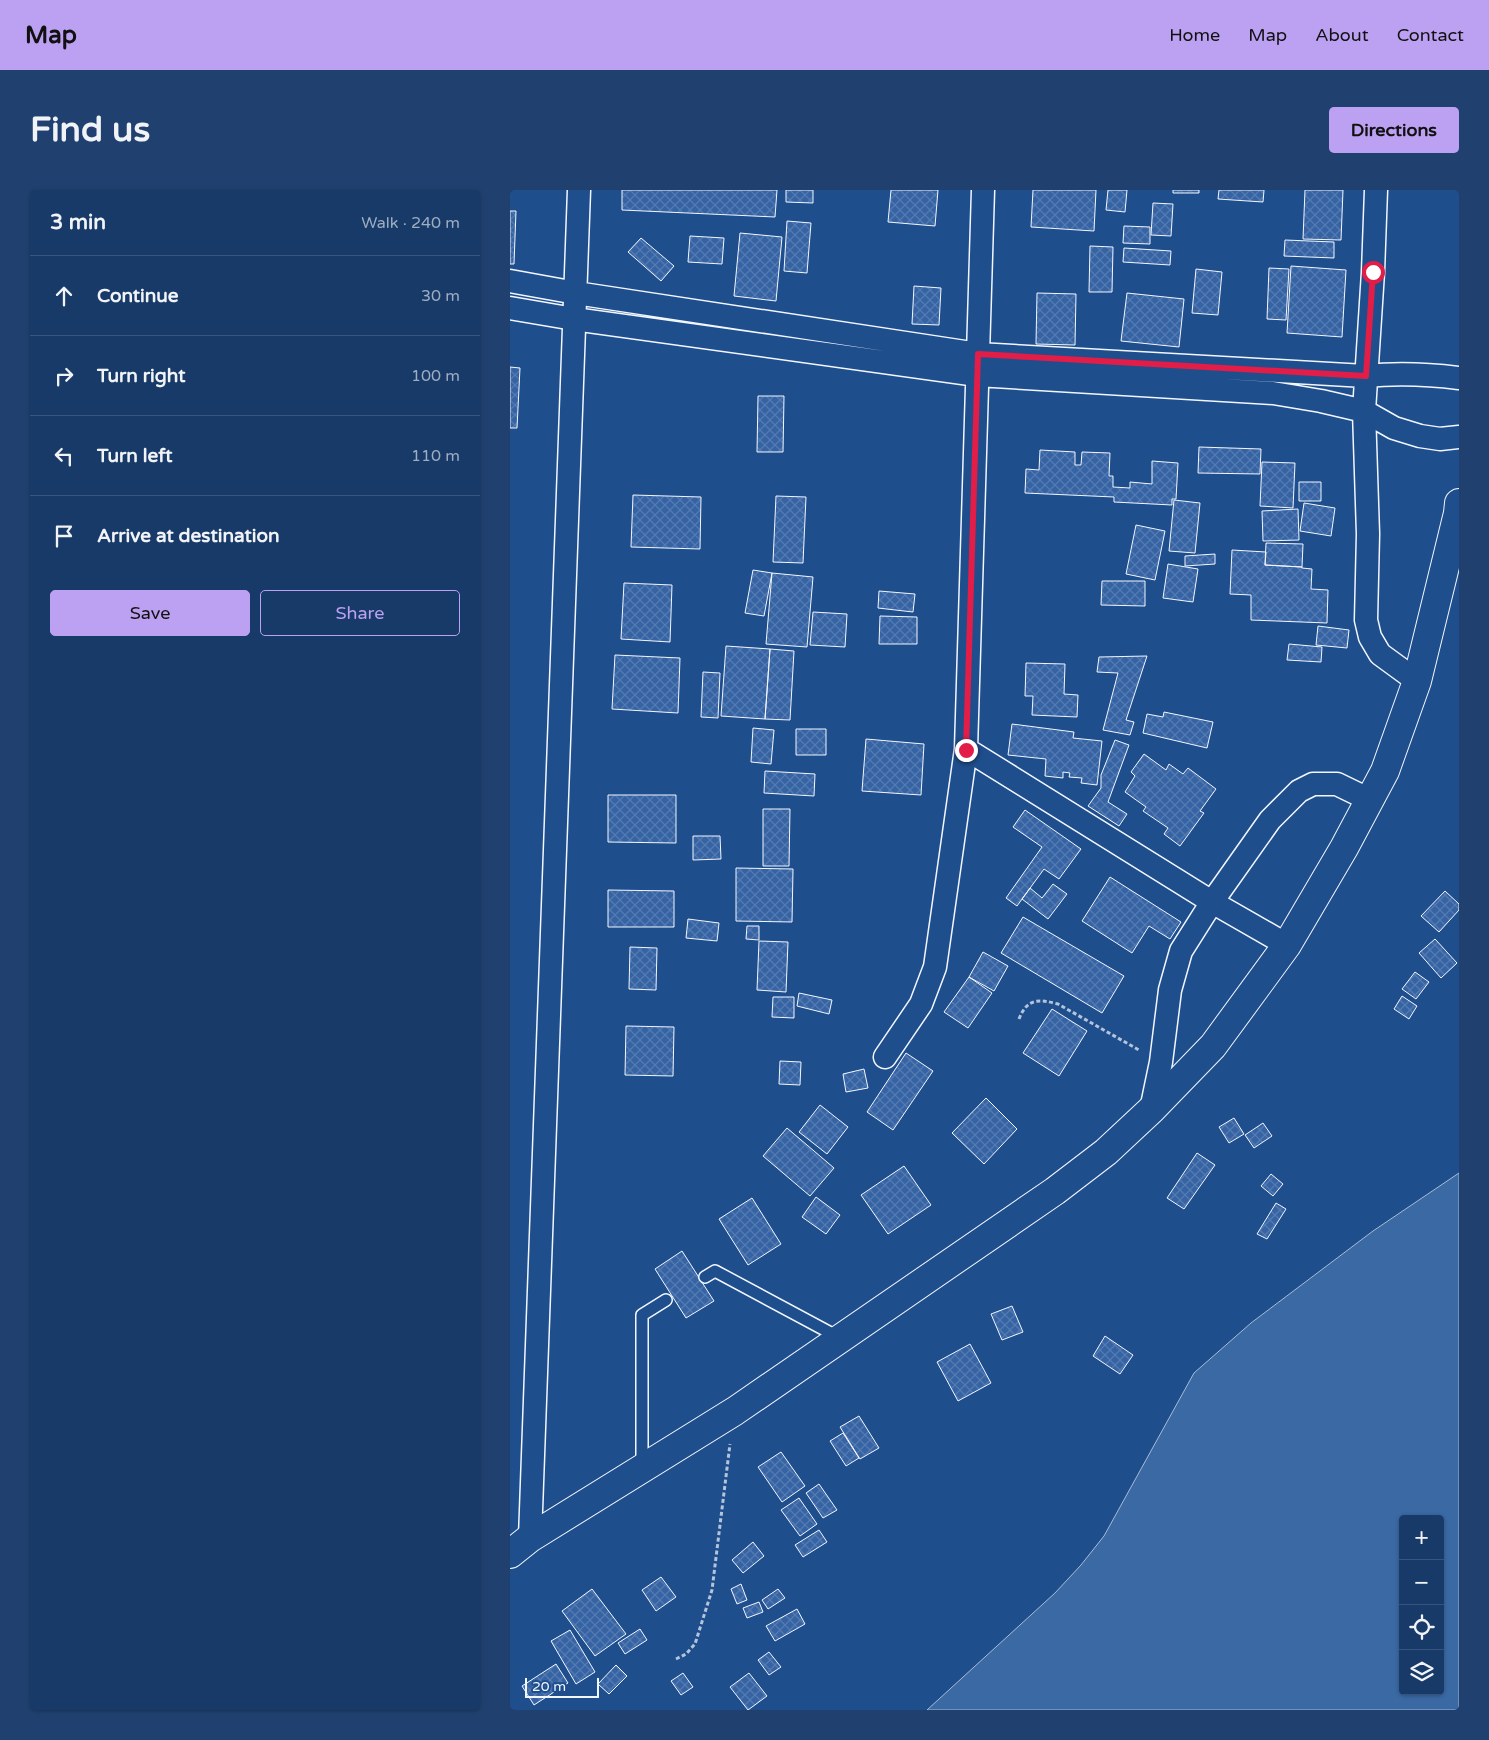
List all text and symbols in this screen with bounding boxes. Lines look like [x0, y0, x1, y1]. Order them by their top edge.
text: Map [25, 21, 77, 50]
text: Home [1169, 24, 1220, 46]
text: Map [1248, 24, 1287, 46]
text: About [1315, 24, 1369, 46]
text: Contact [1397, 24, 1464, 46]
button: Directions [1329, 107, 1459, 153]
text: Find us [30, 109, 150, 151]
text: 3 min [50, 210, 106, 235]
text: Walk · 240 m [361, 213, 460, 233]
route start [1362, 261, 1385, 284]
icon: ahead [50, 282, 78, 310]
text: Continue [97, 285, 179, 307]
text: 30 m [421, 286, 460, 306]
icon: right [50, 362, 78, 390]
text: Turn right [97, 365, 185, 387]
text: 100 m [411, 366, 460, 386]
icon: left [50, 442, 78, 470]
text: Turn left [97, 445, 173, 467]
text: 110 m [411, 446, 460, 466]
icon: arrive [50, 522, 78, 550]
text: Arrive at destination [97, 525, 280, 547]
button: Save [50, 590, 250, 636]
button: Share [260, 590, 460, 636]
route end [955, 739, 978, 762]
map controls [1399, 1515, 1444, 1695]
button: + [1399, 1515, 1444, 1560]
button: − [1399, 1560, 1444, 1605]
button: locate [1399, 1605, 1444, 1650]
button: layers [1399, 1650, 1444, 1695]
scale bar [525, 1675, 599, 1698]
text: 20 m [532, 1678, 566, 1695]

